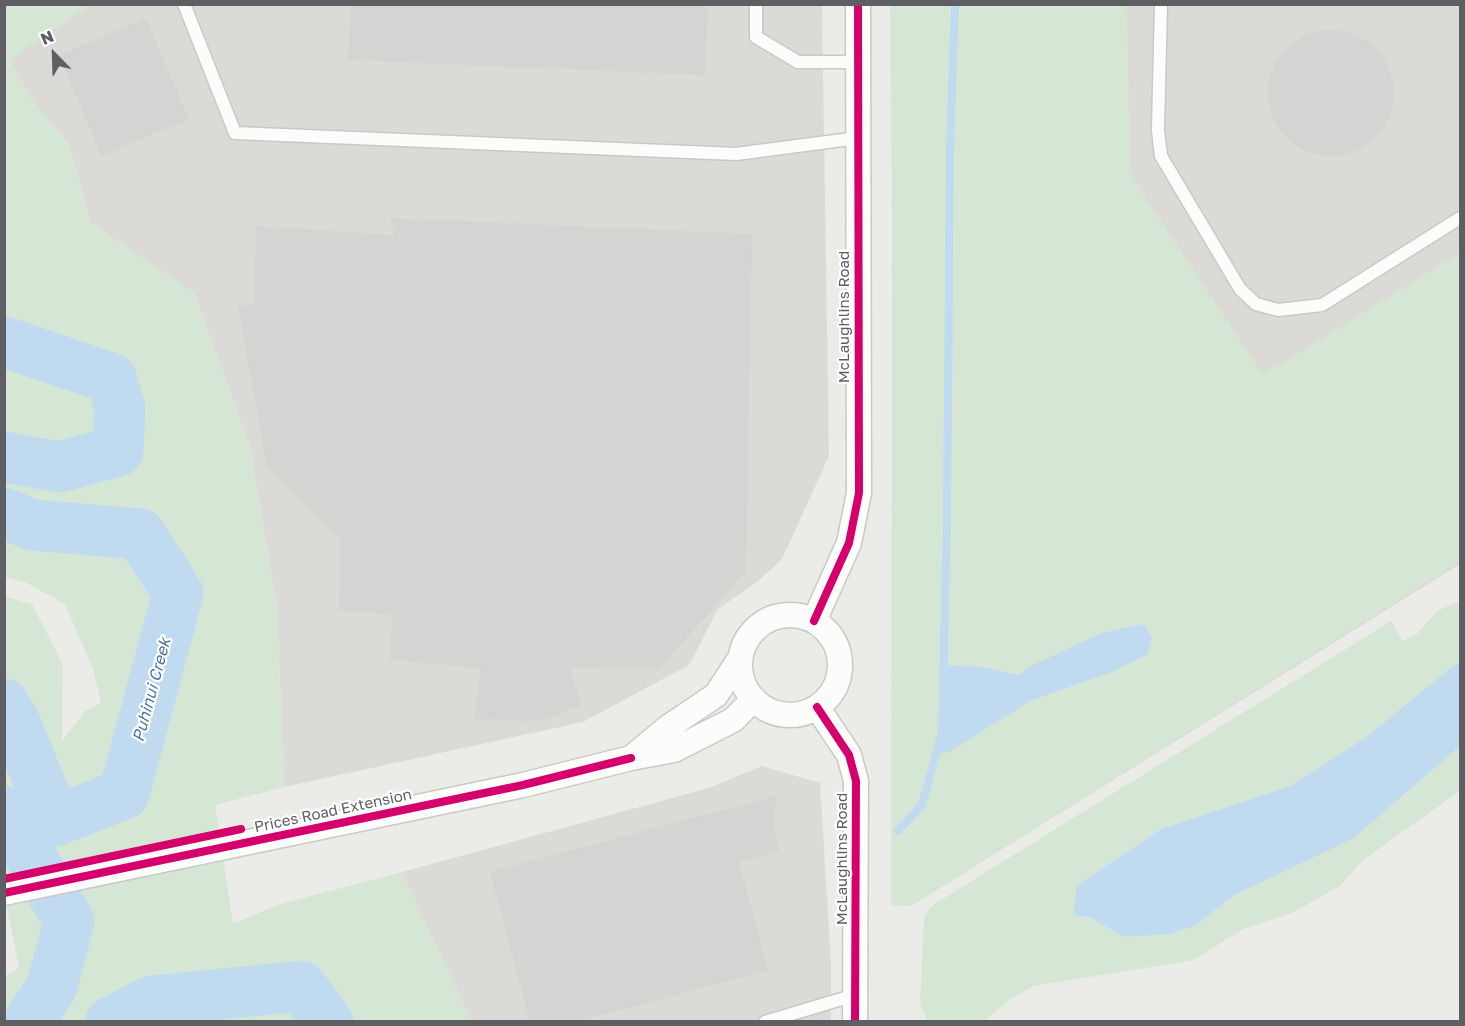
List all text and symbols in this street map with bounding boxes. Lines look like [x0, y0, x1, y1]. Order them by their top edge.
north arrow [24, 24, 84, 84]
text: N [37, 26, 56, 49]
street label: McLaughlins Road [835, 251, 853, 383]
water label: Puhinui Creek [129, 636, 175, 744]
street label: Prices Road Extension [253, 786, 413, 836]
street label: McLaughlins Road [833, 793, 851, 925]

